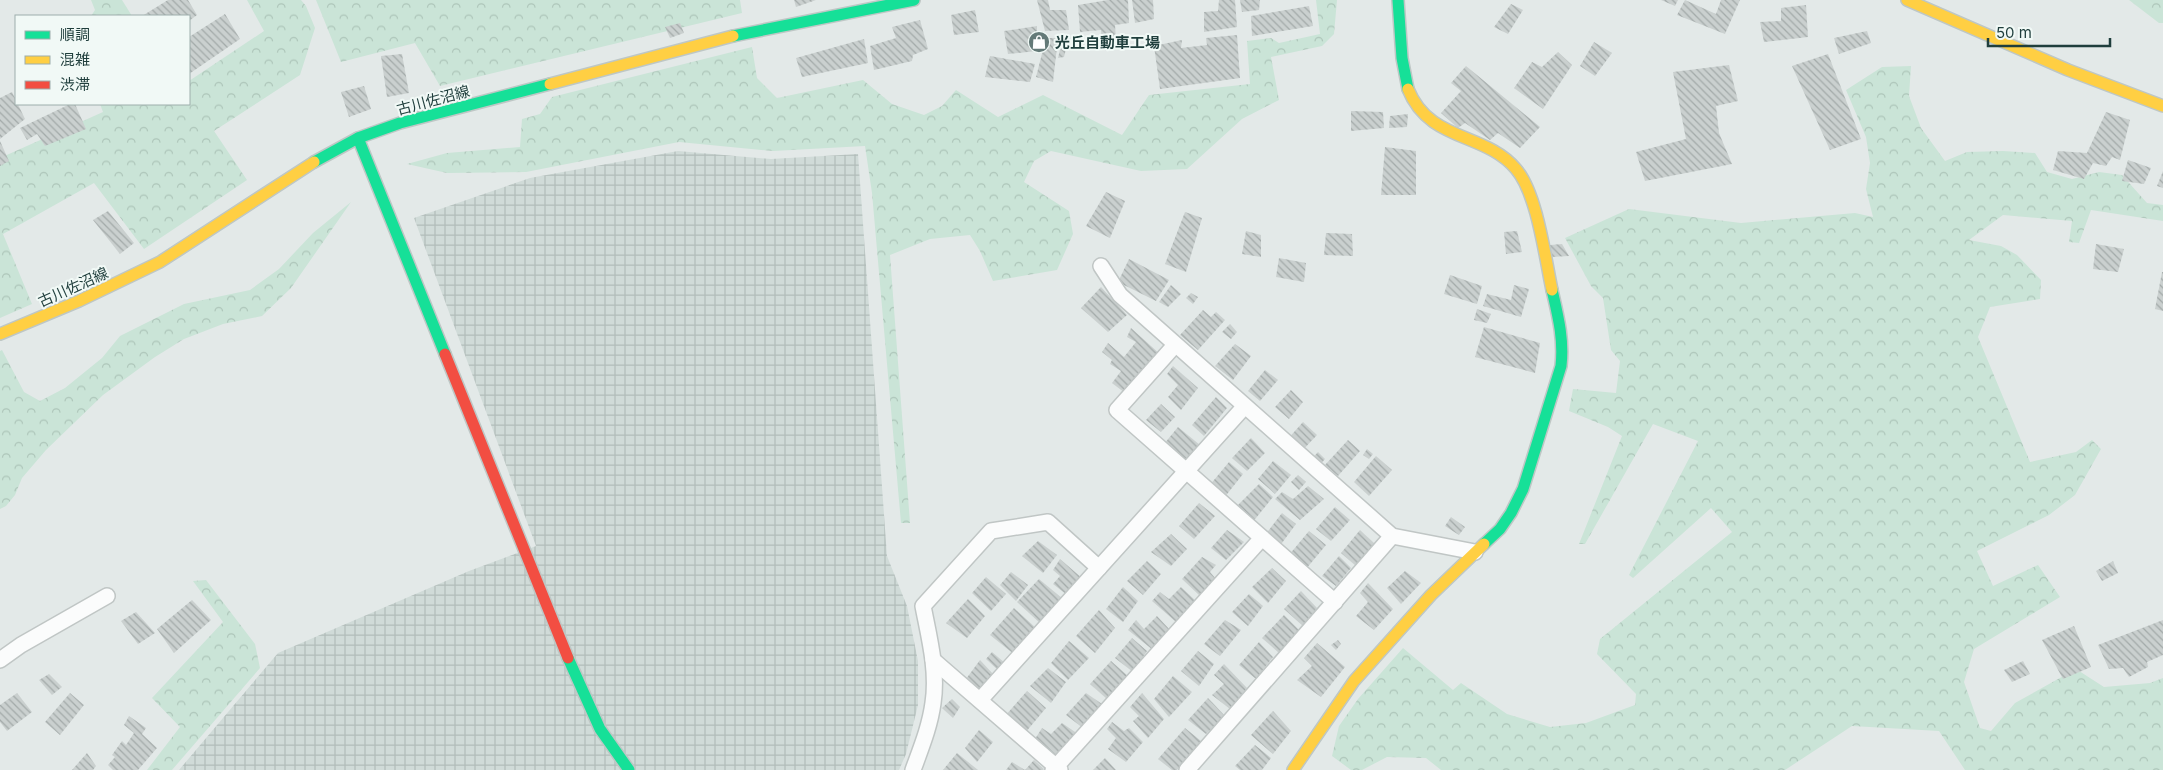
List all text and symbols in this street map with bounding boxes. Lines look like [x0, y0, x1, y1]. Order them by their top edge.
legend [15, 15, 190, 105]
scale bar [1988, 15, 2110, 47]
text: 50 m [1996, 23, 2032, 42]
text: 順調 [60, 25, 90, 44]
shop icon: 光丘自動車工場 [1027, 30, 1051, 54]
place label: 光丘自動車工場 [1055, 33, 1160, 52]
text: 混雑 [60, 50, 90, 69]
text: 渋滞 [60, 75, 90, 94]
street label: 古川佐沼線 [394, 81, 472, 119]
street label: 古川佐沼線 [35, 263, 111, 311]

